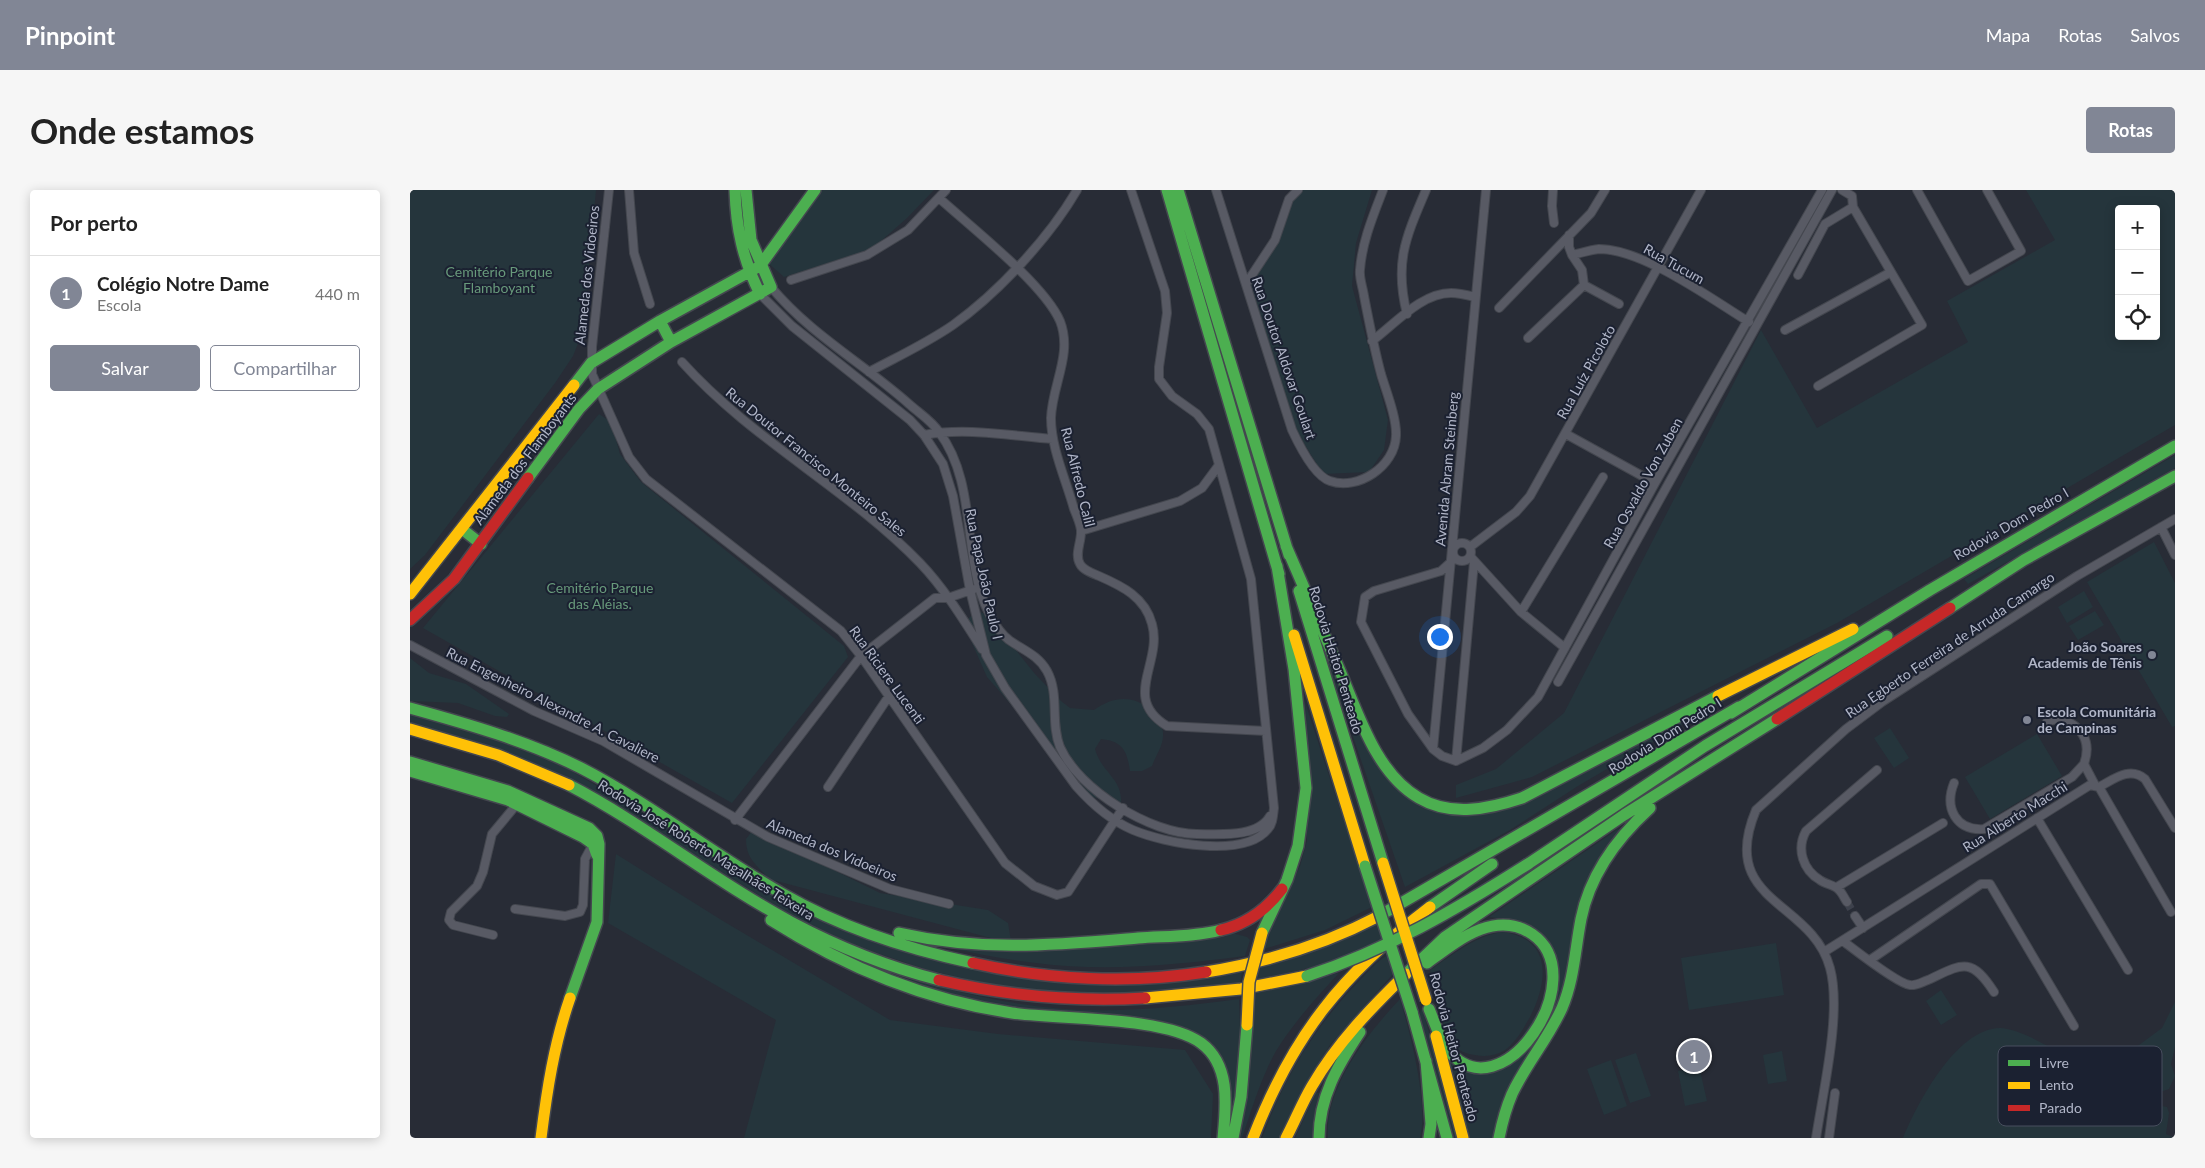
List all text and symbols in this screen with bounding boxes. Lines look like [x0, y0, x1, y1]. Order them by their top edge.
text: Pinpoint [25, 21, 115, 50]
text: Mapa [1986, 24, 2030, 46]
text: Rotas [2058, 24, 2102, 46]
text: Salvos [2130, 24, 2180, 46]
button: Rotas [2086, 107, 2175, 153]
text: Onde estamos [30, 109, 254, 151]
street label: Alameda dos Vidoeiros [571, 204, 602, 346]
map controls [2115, 205, 2160, 340]
button: + [2115, 205, 2160, 250]
text: Por perto [50, 210, 138, 235]
street label: Rua Tucum [1641, 240, 1708, 287]
button: − [2115, 250, 2160, 295]
park label: Cemitério Parque Flamboyant [446, 263, 552, 296]
text: Colégio Notre Dame [97, 272, 269, 295]
street label: Rua Doutor Aldovar Goulart [1249, 274, 1320, 441]
text: 1 [61, 284, 71, 303]
text: 440 m [315, 284, 360, 303]
text: Escola [97, 295, 141, 314]
button: locate [2115, 295, 2160, 340]
street label: Rua Luíz Picoloto [1553, 322, 1618, 422]
button: Salvar [50, 345, 200, 391]
button: Compartilhar [210, 345, 360, 391]
street label: Rua Doutor Francisco Monteiro Sales [723, 383, 910, 540]
street label: Alameda dos Flamboyants [470, 390, 580, 528]
street label: Avenida Abram Steinberg [1431, 391, 1462, 547]
street label: Rua Osvaldo Von Zuben [1600, 414, 1686, 551]
street label: Rua Alfredo Calil [1058, 425, 1099, 528]
street label: Rodovia Dom Pedro I [1950, 484, 2071, 563]
street label: Rua Papa João Paulo I [962, 507, 1007, 641]
street label: Rua Egberto Ferreira de Arruda Camargo [1842, 568, 2058, 721]
park label: Cemitério Parque das Aléias. [547, 579, 653, 612]
street label: Rodovia Heitor Penteado [1306, 584, 1367, 736]
street label: Rua Riciere Lucenti [846, 622, 929, 727]
your location [1427, 624, 1453, 650]
place label: João Soares Academis de Tênis [2027, 638, 2142, 671]
street label: Rua Engenheiro Alexandre A. Cavaliere [444, 643, 663, 766]
marker: João Soares Academis de Tênis [2146, 649, 2158, 661]
street label: Rodovia Dom Pedro I [1605, 694, 1724, 777]
place label: Escola Comunitária de Campinas [2037, 703, 2156, 736]
marker: Escola Comunitária de Campinas [2021, 714, 2033, 726]
street label: Rodovia José Roberto Magalhães Teixeira [595, 776, 817, 923]
street label: Rua Alberto Macchi [1959, 778, 2070, 856]
street label: Alameda dos Vidoeiros [764, 814, 900, 885]
street label: Rodovia Heitor Penteado [1426, 970, 1483, 1123]
pin: 1 [1678, 1037, 1710, 1075]
legend [1998, 1046, 2162, 1126]
text: Livre [2039, 1054, 2069, 1071]
text: Lento [2039, 1076, 2074, 1093]
text: Parado [2039, 1099, 2082, 1116]

